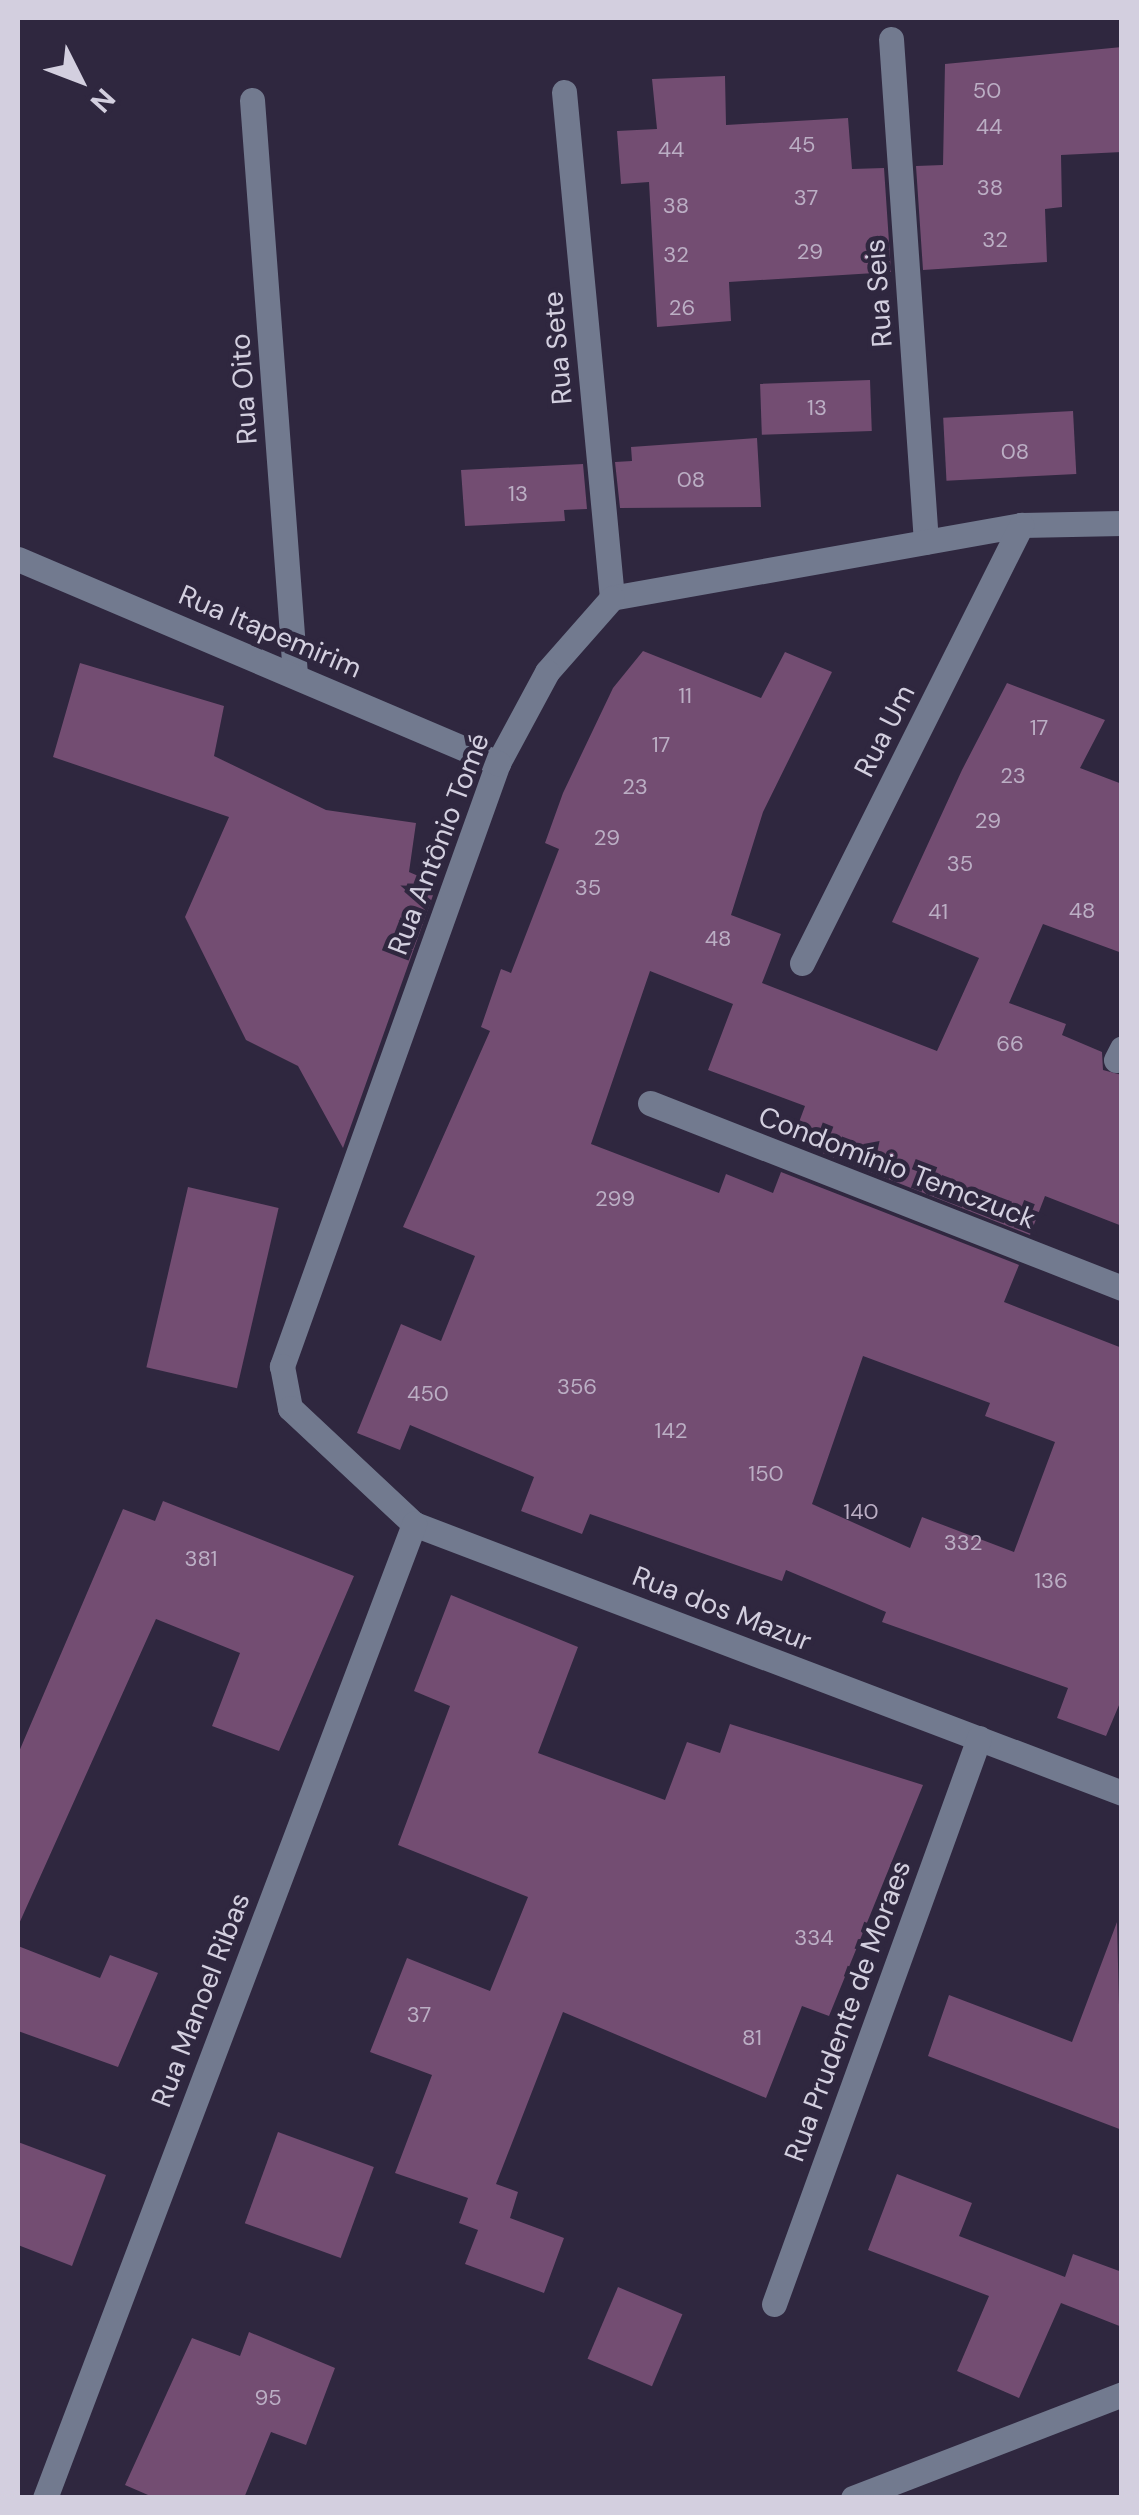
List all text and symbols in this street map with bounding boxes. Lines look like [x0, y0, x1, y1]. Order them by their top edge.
north arrow [30, 30, 130, 130]
house number: 50 [973, 78, 1001, 104]
text: N [82, 80, 123, 120]
house number: 44 [976, 114, 1002, 140]
house number: 45 [789, 132, 815, 158]
house number: 44 [658, 137, 684, 163]
house number: 38 [977, 175, 1003, 201]
house number: 37 [794, 185, 818, 211]
house number: 38 [663, 193, 689, 219]
house number: 32 [982, 227, 1008, 253]
street label: Rua Seis [858, 238, 900, 348]
house number: 29 [797, 239, 823, 265]
house number: 32 [663, 242, 689, 268]
street label: Rua Sete [536, 290, 580, 406]
house number: 26 [669, 295, 695, 321]
street label: Rua Oito [223, 332, 265, 446]
house number: 13 [807, 395, 827, 421]
house number: 08 [1001, 439, 1029, 465]
house number: 08 [677, 467, 705, 493]
house number: 13 [508, 481, 528, 507]
street label: Rua Itapemirim [174, 578, 366, 686]
street label: Rua Um [848, 679, 922, 783]
house number: 11 [678, 683, 692, 709]
house number: 17 [1030, 715, 1048, 741]
street label: Rua Antônio Tomé [381, 728, 497, 960]
house number: 17 [652, 732, 670, 758]
house number: 23 [1000, 763, 1026, 789]
house number: 23 [622, 774, 648, 800]
house number: 29 [975, 808, 1001, 834]
house number: 29 [594, 825, 620, 851]
house number: 35 [947, 851, 973, 877]
house number: 35 [575, 875, 601, 901]
house number: 48 [1069, 898, 1095, 924]
house number: 41 [928, 899, 948, 925]
house number: 48 [705, 926, 731, 952]
house number: 66 [996, 1031, 1024, 1057]
street label: Condomínio Temczuck [754, 1100, 1040, 1236]
house number: 299 [595, 1186, 635, 1212]
house number: 356 [557, 1374, 597, 1400]
house number: 450 [407, 1381, 449, 1407]
house number: 142 [655, 1418, 687, 1444]
house number: 150 [748, 1461, 784, 1487]
house number: 140 [843, 1499, 879, 1525]
house number: 332 [944, 1530, 982, 1556]
house number: 381 [185, 1546, 217, 1572]
street label: Rua dos Mazur [628, 1559, 816, 1659]
house number: 136 [1034, 1568, 1068, 1594]
street label: Rua Prudente de Moraes [778, 1856, 918, 2166]
street label: Rua Manoel Ribas [145, 1888, 257, 2112]
house number: 334 [794, 1925, 834, 1951]
house number: 37 [407, 2002, 431, 2028]
house number: 81 [742, 2025, 762, 2051]
house number: 95 [254, 2385, 282, 2411]

